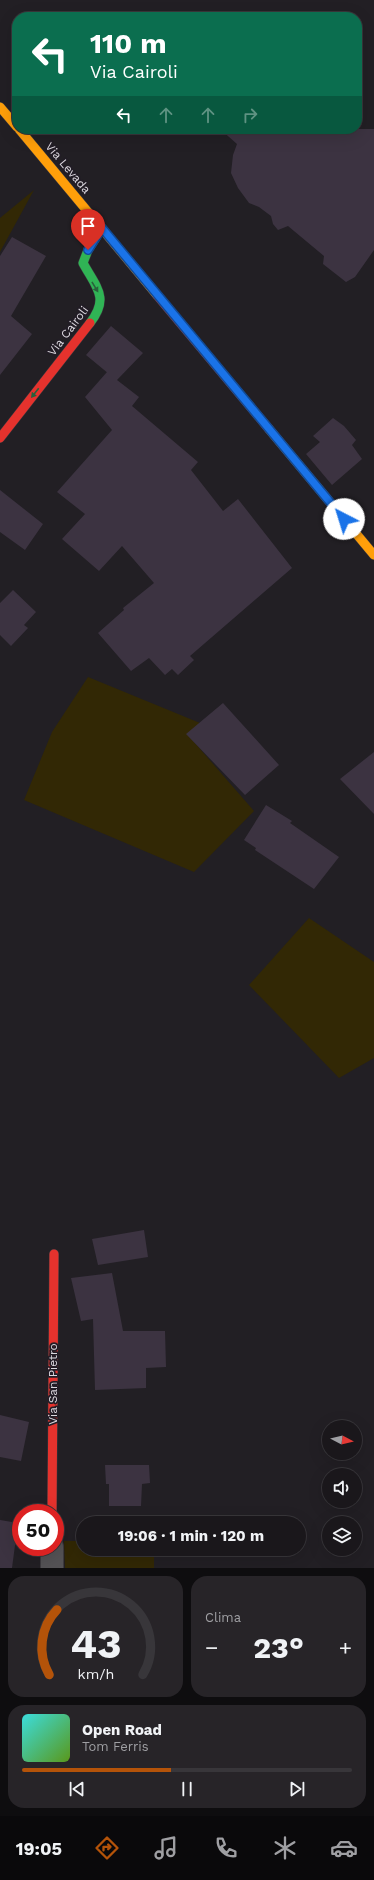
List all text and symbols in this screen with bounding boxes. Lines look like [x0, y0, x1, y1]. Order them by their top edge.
text: 110 m [90, 27, 167, 60]
icon: left [24, 28, 76, 80]
text: Via Cairoli [90, 61, 178, 82]
icon: left [113, 104, 135, 126]
icon: ahead [155, 104, 177, 126]
icon: ahead [197, 104, 219, 126]
icon: right [239, 104, 261, 126]
street label: Via Levada [43, 140, 94, 197]
pin [71, 209, 105, 250]
icon: arrive [77, 215, 99, 237]
one-way arrow [92, 281, 99, 293]
street label: Via Cairoli [45, 303, 91, 359]
one-way arrow [31, 388, 39, 399]
position arrow [323, 498, 365, 540]
street label: Via San Pietro [46, 1343, 60, 1425]
north arrow [322, 1420, 362, 1460]
map controls [322, 1420, 362, 1556]
button: sound [322, 1468, 362, 1508]
speed limit sign: 50 [12, 1504, 64, 1556]
button: layers [322, 1516, 362, 1556]
text: 19:06 · 1 min · 120 m [118, 1527, 264, 1545]
text: Clima [205, 1610, 241, 1625]
text: 43 [70, 1618, 121, 1667]
text: 23° [253, 1630, 304, 1665]
text: − [205, 1635, 218, 1660]
text: + [339, 1635, 352, 1660]
text: km/h [77, 1665, 114, 1681]
text: Open Road [82, 1721, 162, 1739]
text: Tom Ferris [82, 1739, 149, 1754]
icon: previous [66, 1778, 88, 1800]
icon: pause [176, 1778, 198, 1800]
icon: next [286, 1778, 308, 1800]
icon: directions [93, 1834, 121, 1862]
icon: music [152, 1834, 180, 1862]
icon: phone [212, 1834, 240, 1862]
icon: climate [271, 1834, 299, 1862]
icon: car [330, 1834, 358, 1862]
text: 19:05 [16, 1838, 62, 1859]

